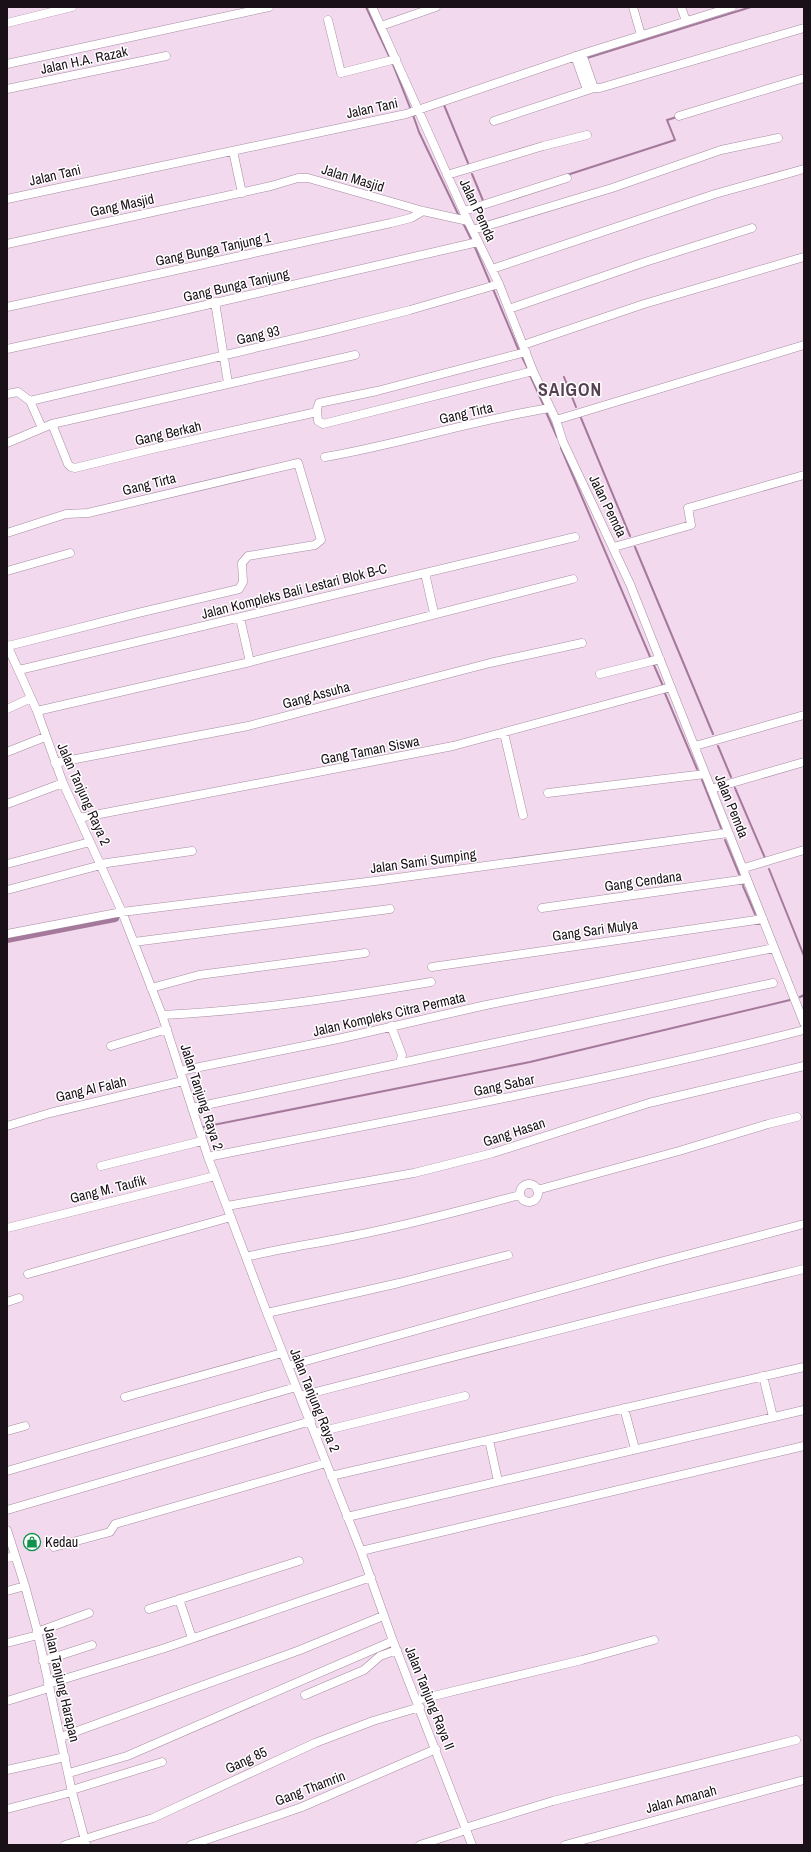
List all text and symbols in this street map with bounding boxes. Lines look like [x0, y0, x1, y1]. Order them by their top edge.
street label: Jalan H.A. Razak [39, 42, 129, 78]
street label: Jalan Tani [345, 94, 399, 122]
street label: Jalan Tani [27, 160, 83, 190]
street label: Jalan Masjid [320, 160, 386, 196]
street label: Jalan Pemda [456, 176, 501, 245]
street label: Gang Masjid [88, 189, 156, 221]
street label: Gang Bunga Tanjung 1 [154, 228, 273, 270]
street label: Gang Bunga Tanjung [181, 264, 291, 306]
street label: Gang 93 [235, 321, 281, 349]
district label: SAIGON [538, 377, 602, 402]
street label: Gang Tirta [437, 398, 495, 428]
street label: Gang Berkah [133, 417, 203, 449]
street label: Gang Tirta [120, 469, 178, 499]
street label: Jalan Pemda [585, 472, 631, 541]
street label: Jalan Kompleks Bali Lestari Blok B-C [199, 559, 389, 623]
street label: Gang Assuha [280, 677, 352, 713]
street label: Gang Taman Siswa [319, 731, 422, 768]
street label: Jalan Tanjung Raya 2 [53, 740, 115, 848]
street label: Jalan Pemda [711, 772, 753, 841]
street label: Jalan Sami Sumping [369, 845, 478, 877]
street label: Gang Cendana [603, 867, 683, 895]
street label: Gang Sari Mulya [551, 915, 640, 945]
street label: Jalan Kompleks Citra Permata [311, 988, 467, 1040]
street label: Jalan Tanjung Raya 2 [176, 1042, 228, 1152]
street label: Gang Sabar [472, 1070, 536, 1100]
street label: Gang Al Falah [54, 1072, 128, 1106]
street label: Gang Hasan [481, 1113, 547, 1151]
street label: Gang M. Taufik [68, 1171, 148, 1207]
street label: Jalan Tanjung Raya 2 [286, 1345, 344, 1455]
shop icon: Kedau [22, 1532, 42, 1552]
place label: Kedau [45, 1533, 78, 1551]
street label: Jalan Tanjung Harapan [40, 1624, 84, 1744]
street label: Jalan Tanjung Raya II [401, 1643, 459, 1753]
street label: Gang 85 [222, 1743, 270, 1777]
street label: Gang Thamrin [272, 1766, 348, 1810]
street label: Jalan Amanah [644, 1781, 718, 1817]

